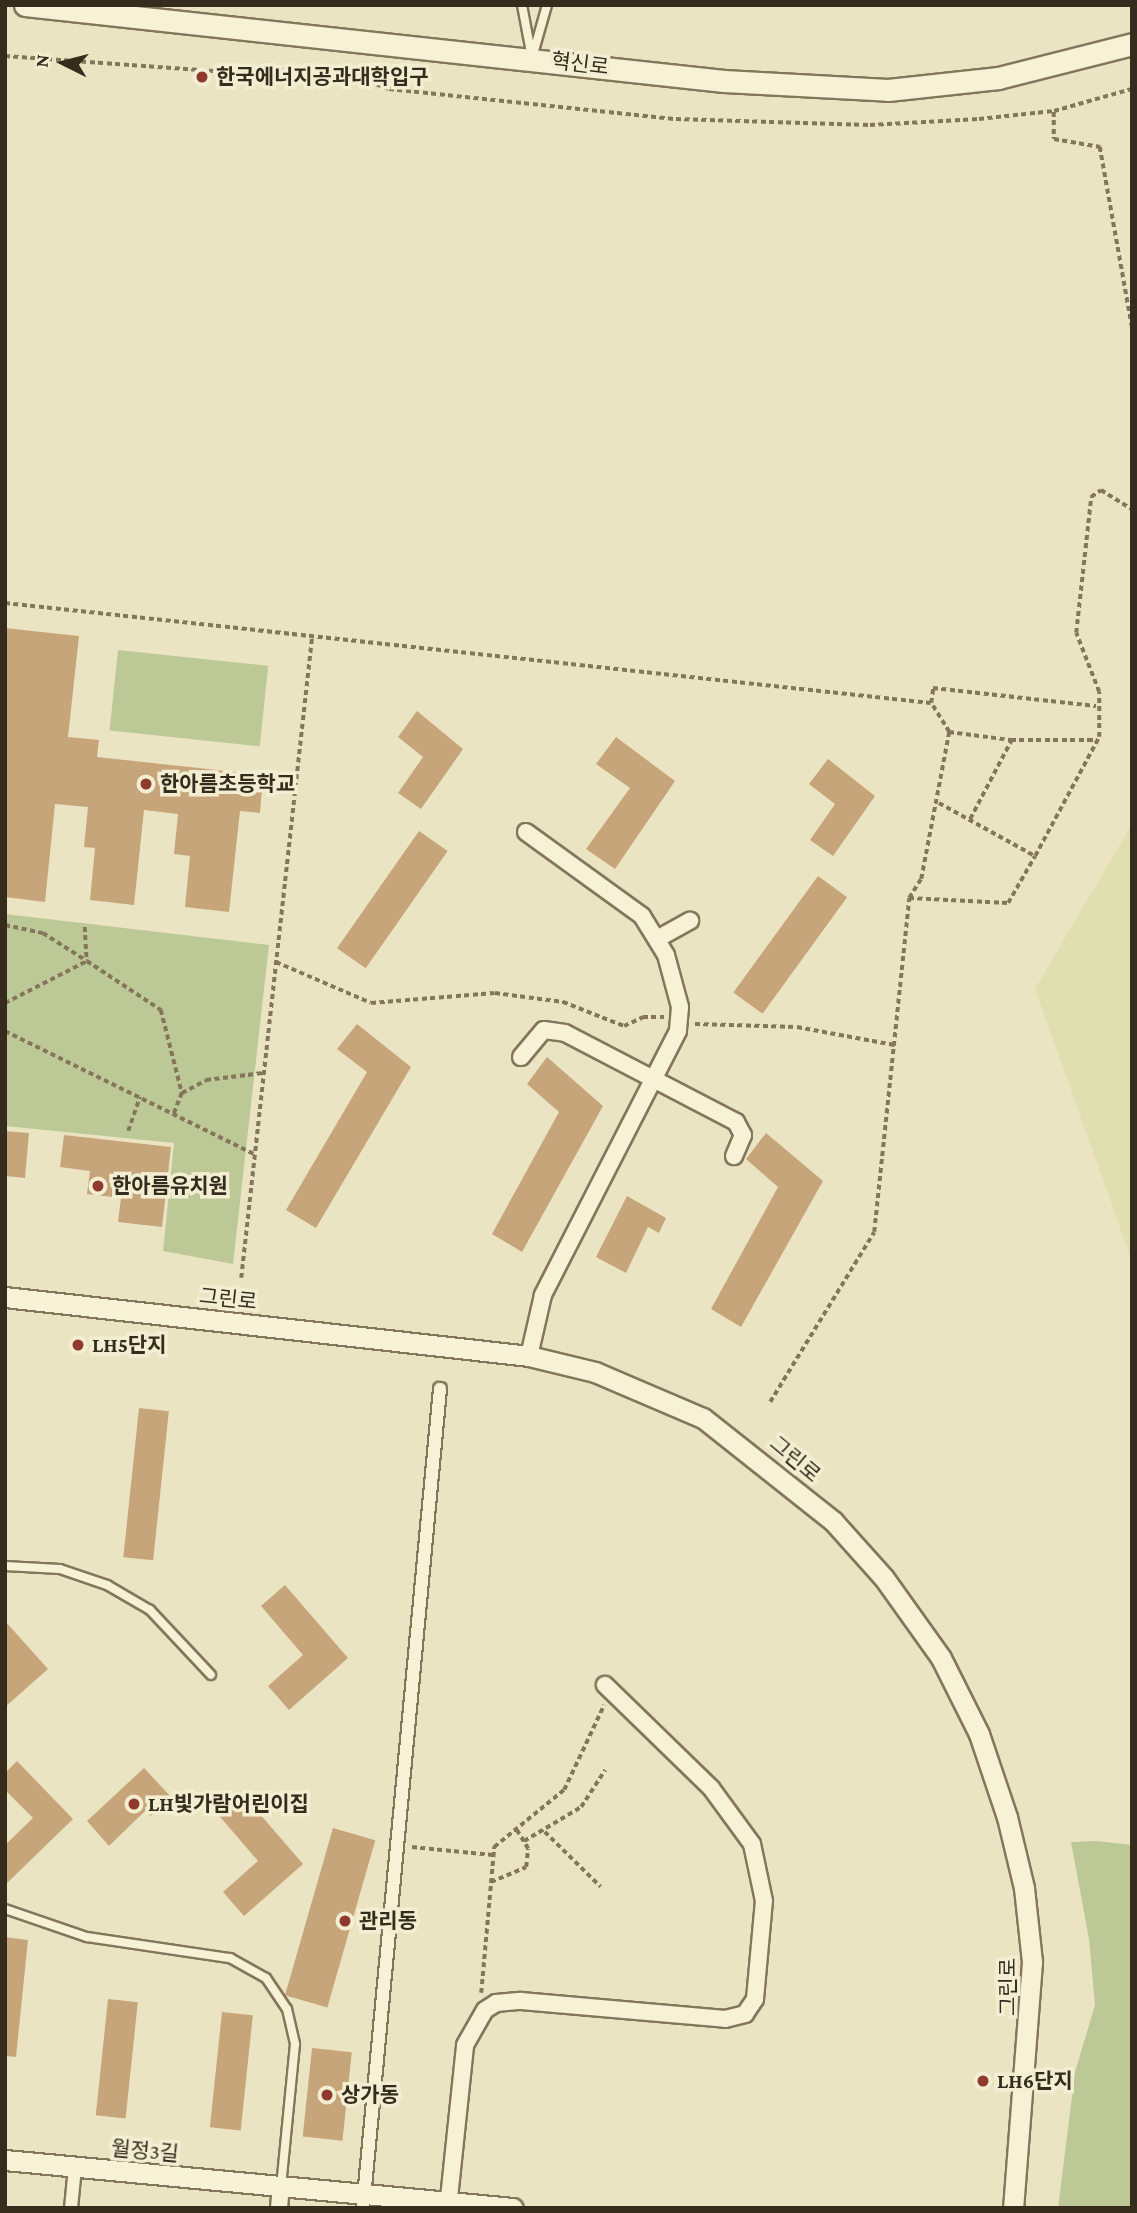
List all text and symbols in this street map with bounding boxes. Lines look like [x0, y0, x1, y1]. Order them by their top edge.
north arrow [28, 28, 98, 98]
street label: 혁신로 [550, 48, 610, 80]
text: N [30, 53, 53, 68]
place label: 한국에너지공과대학입구 [216, 64, 429, 90]
marker: 한국에너지공과대학입구 [194, 69, 210, 85]
place label: 한아름초등학교 [160, 771, 295, 797]
marker: 한아름초등학교 [138, 776, 154, 792]
place label: 한아름유치원 [112, 1173, 228, 1199]
marker: 한아름유치원 [90, 1178, 106, 1194]
street label: 그린로 [198, 1283, 258, 1315]
place label: LH5단지 [92, 1332, 167, 1358]
marker: LH5단지 [70, 1337, 86, 1353]
street label: 그린로 [765, 1431, 825, 1487]
place label: LH빛가람어린이집 [148, 1791, 309, 1817]
marker: LH빛가람어린이집 [126, 1796, 142, 1812]
place label: 관리동 [359, 1908, 417, 1934]
marker: 관리동 [337, 1913, 353, 1929]
street label: 그린로 [995, 1958, 1021, 2016]
place label: LH6단지 [997, 2068, 1073, 2094]
marker: LH6단지 [975, 2073, 991, 2089]
place label: 상가동 [341, 2082, 399, 2108]
marker: 상가동 [319, 2087, 335, 2103]
street label: 월정3길 [110, 2135, 180, 2167]

